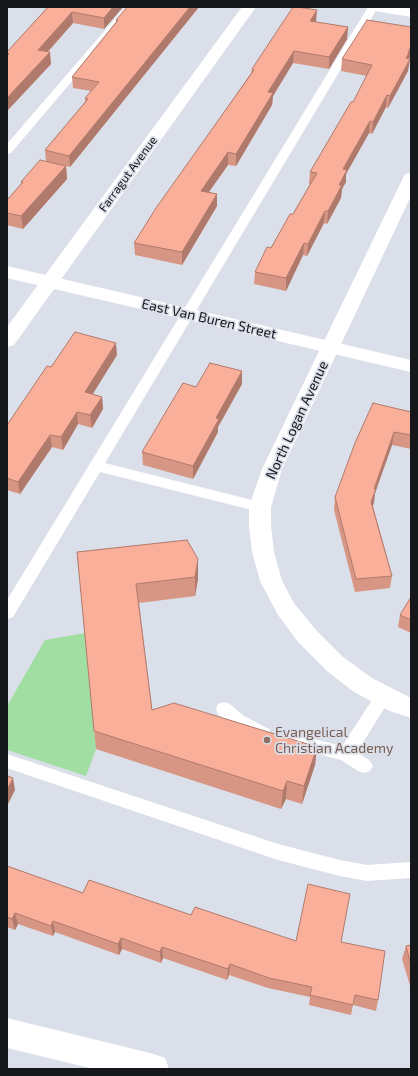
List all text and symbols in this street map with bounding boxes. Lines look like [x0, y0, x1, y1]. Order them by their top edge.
street label: Farragut Avenue [96, 133, 160, 215]
street label: East Van Buren Street [140, 295, 278, 343]
street label: North Logan Avenue [262, 358, 332, 482]
place label: Evangelical Christian Academy [275, 724, 394, 756]
marker: Evangelical Christian Academy [262, 735, 272, 745]

